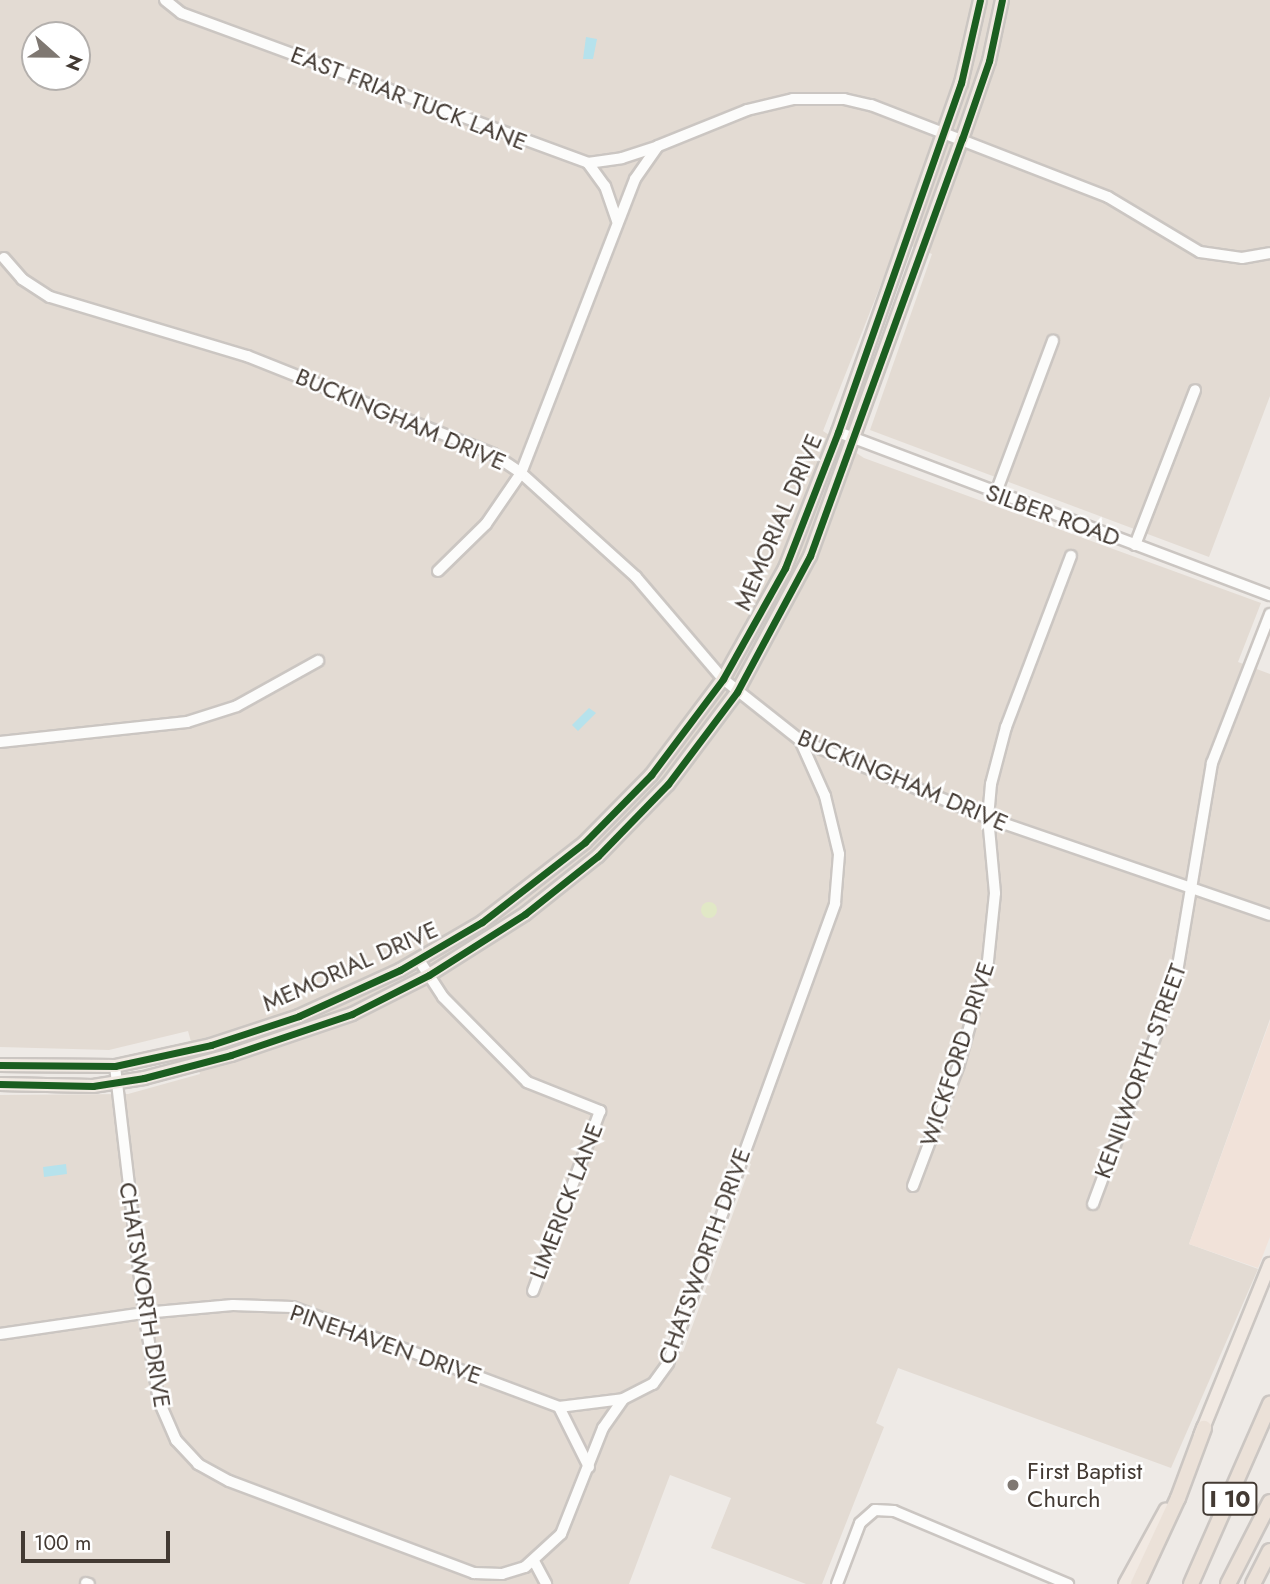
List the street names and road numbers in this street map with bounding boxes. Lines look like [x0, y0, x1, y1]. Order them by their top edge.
street label: EAST FRIAR TUCK LANE [287, 40, 531, 156]
street label: BUCKINGHAM DRIVE [291, 362, 511, 476]
street label: MEMORIAL DRIVE [728, 429, 828, 615]
street label: SILBER ROAD [982, 477, 1124, 553]
street label: BUCKINGHAM DRIVE [793, 723, 1013, 837]
street label: MEMORIAL DRIVE [258, 914, 442, 1018]
street label: WICKFORD DRIVE [914, 958, 1000, 1150]
street label: KENILWORTH STREET [1088, 960, 1192, 1182]
street label: LIMERICK LANE [523, 1119, 609, 1283]
street label: CHATSWORTH DRIVE [651, 1144, 757, 1368]
street label: CHATSWORTH DRIVE [113, 1180, 177, 1410]
street label: PINEHAVEN DRIVE [286, 1298, 486, 1390]
road number: I 10 [1202, 1480, 1258, 1518]

